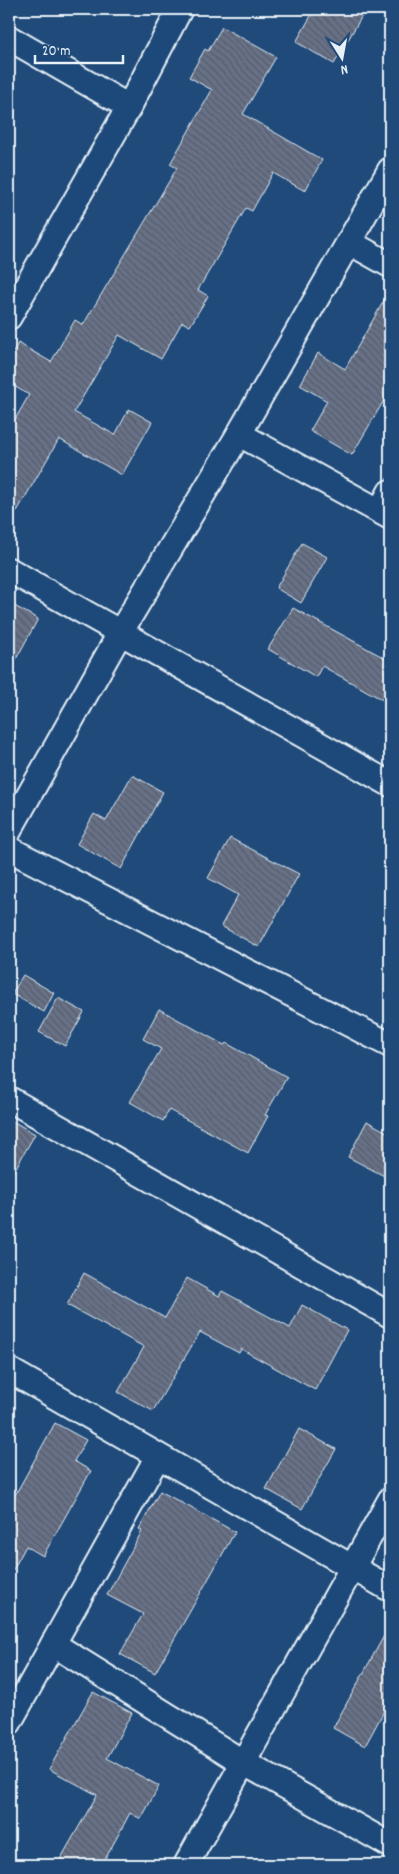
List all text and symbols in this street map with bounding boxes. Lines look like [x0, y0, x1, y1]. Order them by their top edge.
scale bar [35, 32, 122, 64]
north arrow [316, 32, 366, 82]
text: 20 m [42, 41, 70, 63]
text: N [339, 58, 349, 79]

